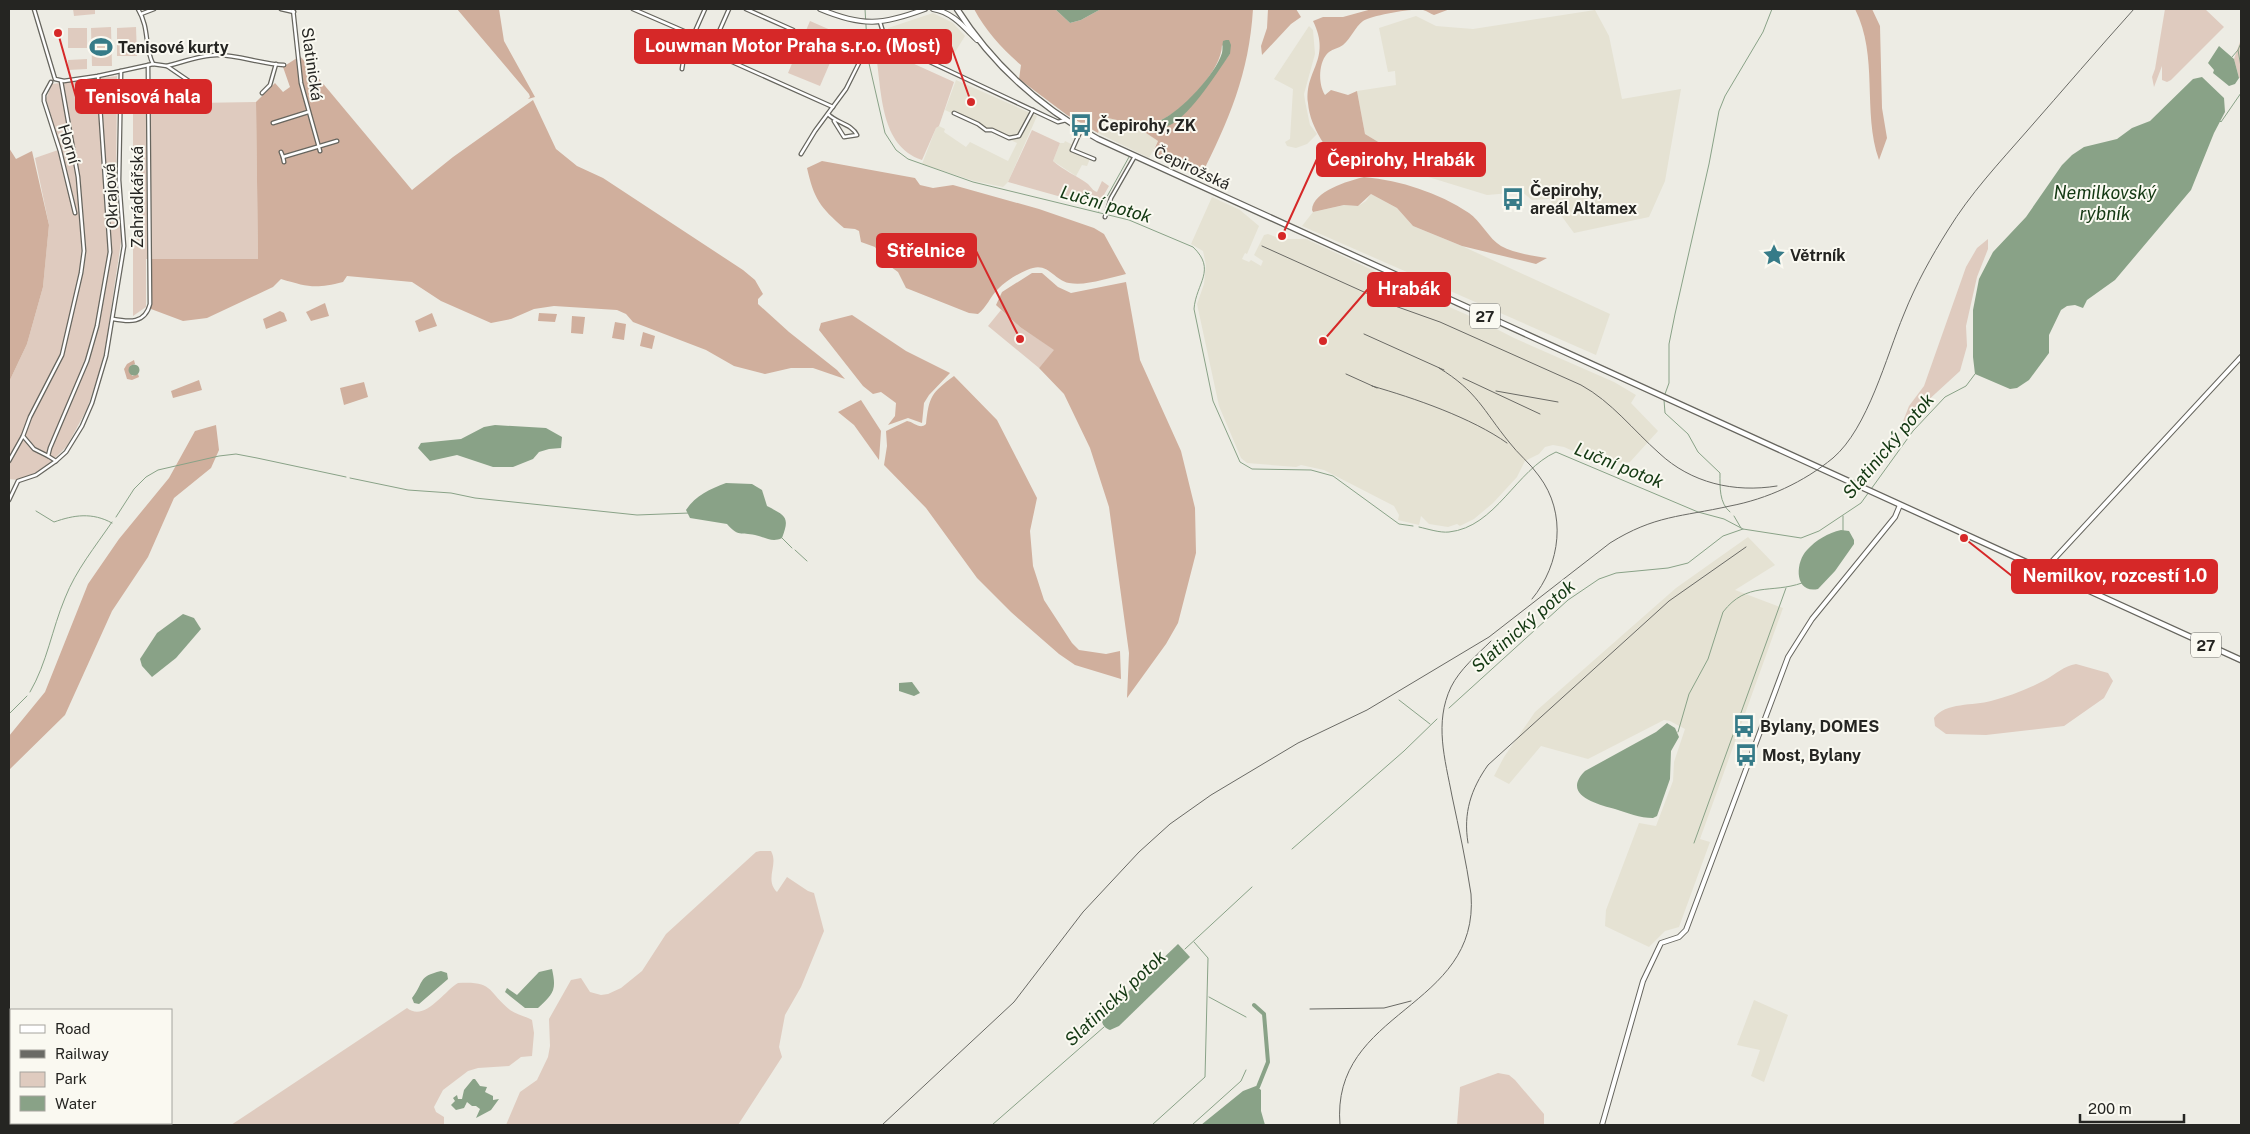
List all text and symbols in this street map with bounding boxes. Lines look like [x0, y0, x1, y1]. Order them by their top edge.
street label: Slatinická [297, 26, 327, 102]
callout: Louwman Motor Praha s.r.o. (Most) [635, 30, 951, 63]
sports icon: Tenisové kurty [88, 34, 114, 60]
text: Louwman Motor Praha s.r.o. (Most) [645, 35, 941, 56]
place label: Tenisové kurty [118, 38, 229, 57]
callout: Tenisová hala [76, 80, 211, 113]
text: Tenisová hala [85, 86, 201, 107]
bus stop icon: Čepirohy, ZK [1068, 112, 1094, 138]
place label: Čepirohy, ZK [1098, 115, 1197, 135]
street label: Horní [54, 122, 84, 167]
street label: Čepirožská [1151, 141, 1234, 194]
callout: Čepirohy, Hrabák [1317, 143, 1485, 176]
street label: Zahrádkářská [128, 146, 147, 248]
text: Čepirohy, Hrabák [1327, 148, 1476, 170]
street label: Okrajová [100, 163, 122, 229]
place label: Čepirohy, areál Altamex [1530, 180, 1638, 218]
water label: Luční potok [1058, 181, 1154, 227]
water label: Nemilkovský rybník [2054, 182, 2157, 224]
bus stop icon: Čepirohy, areál Altamex [1500, 186, 1526, 212]
callout: Střelnice [877, 234, 976, 267]
text: Střelnice [887, 240, 965, 261]
place icon: Větrník [1761, 242, 1787, 268]
place label: Větrník [1790, 246, 1846, 265]
callout: Hrabák [1368, 273, 1450, 306]
text: Hrabák [1378, 278, 1441, 299]
road number: 27 [1470, 304, 1500, 328]
water label: Slatinický potok [1838, 389, 1938, 503]
water label: Luční potok [1571, 438, 1667, 492]
callout: Nemilkov, rozcestí 1.0 [2012, 560, 2217, 593]
text: Nemilkov, rozcestí 1.0 [2023, 565, 2207, 586]
water label: Slatinický potok [1467, 575, 1579, 677]
road number: 27 [2191, 632, 2221, 658]
bus stop icon: Bylany, DOMES [1731, 713, 1757, 739]
place label: Bylany, DOMES [1760, 717, 1879, 736]
bus stop icon: Most, Bylany [1733, 742, 1759, 768]
place label: Most, Bylany [1762, 746, 1861, 765]
water label: Slatinický potok [1060, 946, 1170, 1050]
legend [10, 1009, 172, 1124]
text: Road [55, 1020, 91, 1037]
text: Railway [55, 1045, 109, 1062]
text: Park [55, 1070, 87, 1087]
scale bar [2080, 1092, 2184, 1124]
text: Water [55, 1095, 97, 1112]
text: 200 m [2088, 1100, 2132, 1117]

